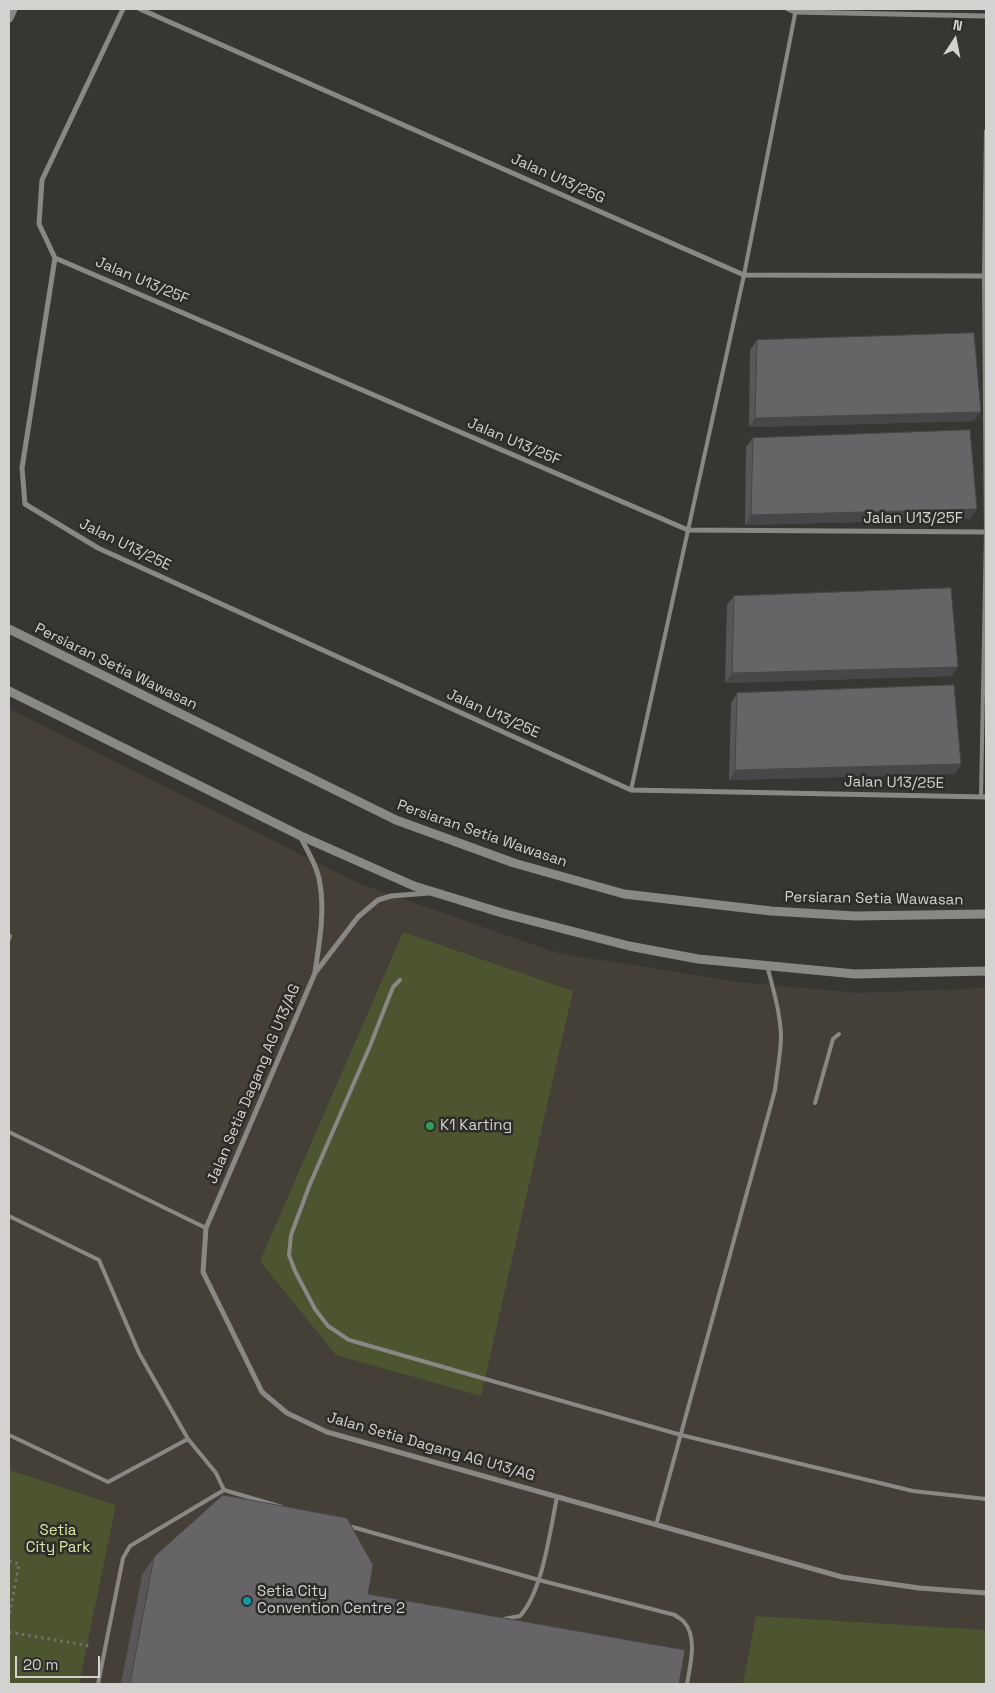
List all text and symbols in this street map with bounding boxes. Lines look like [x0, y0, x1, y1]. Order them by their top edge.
north arrow [930, 15, 980, 65]
text: N [952, 16, 964, 35]
street label: Jalan U13/25G [508, 150, 608, 208]
street label: Jalan U13/25F [93, 253, 191, 309]
street label: Jalan U13/25F [465, 414, 563, 470]
street label: Jalan U13/25F [863, 510, 963, 528]
street label: Jalan U13/25E [76, 515, 174, 575]
street label: Persiaran Setia Wawasan [32, 620, 200, 714]
street label: Jalan U13/25E [444, 685, 542, 743]
street label: Jalan U13/25E [844, 773, 944, 793]
street label: Persiaran Setia Wawasan [395, 796, 569, 872]
street label: Persiaran Setia Wawasan [784, 888, 964, 910]
street label: Jalan Setia Dagang AG U13/AG [204, 981, 304, 1187]
place label: K1 Karting [440, 1117, 512, 1135]
marker: K1 Karting [424, 1120, 436, 1132]
street label: Jalan Setia Dagang AG U13/AG [325, 1409, 537, 1485]
park label: Setia City Park [26, 1522, 90, 1557]
place label: Setia City Convention Centre 2 [257, 1583, 405, 1618]
marker: Setia City Convention Centre 2 [241, 1595, 253, 1607]
scale bar [18, 1646, 102, 1678]
text: 20 m [23, 1655, 58, 1674]

